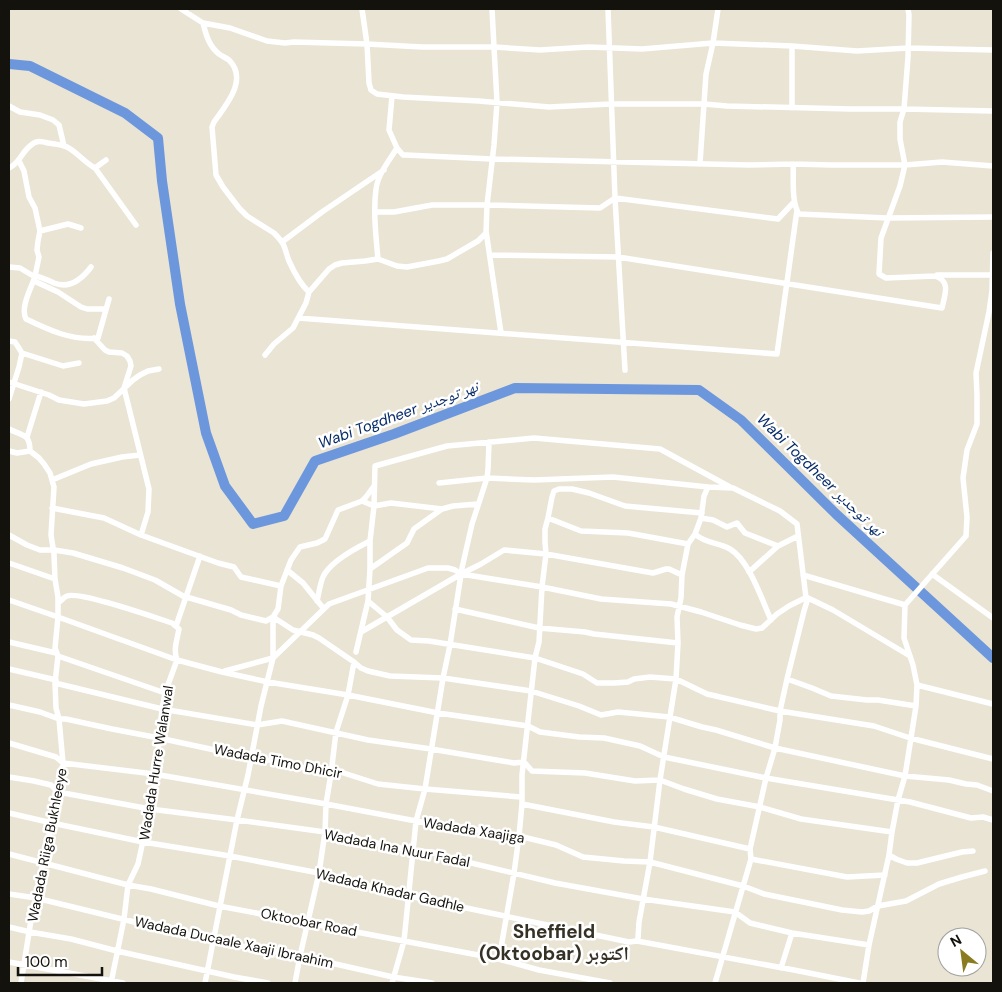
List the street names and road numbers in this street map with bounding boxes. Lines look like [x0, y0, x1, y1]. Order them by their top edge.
street label: Wadada Hurre Walanwal [135, 684, 177, 842]
street label: Wadada Timo Dhicir [212, 740, 344, 782]
street label: Wadada Riiga Bukhleeye [23, 766, 71, 924]
street label: Wadada Xaajiga [422, 813, 526, 847]
street label: Wadada Ina Nuur Fadal [322, 825, 472, 871]
street label: Wadada Khadar Gadhle [314, 864, 466, 916]
street label: Oktoobar Road [259, 904, 359, 940]
street label: Wadada Ducaale Xaaji Ibraahim [133, 912, 335, 972]

